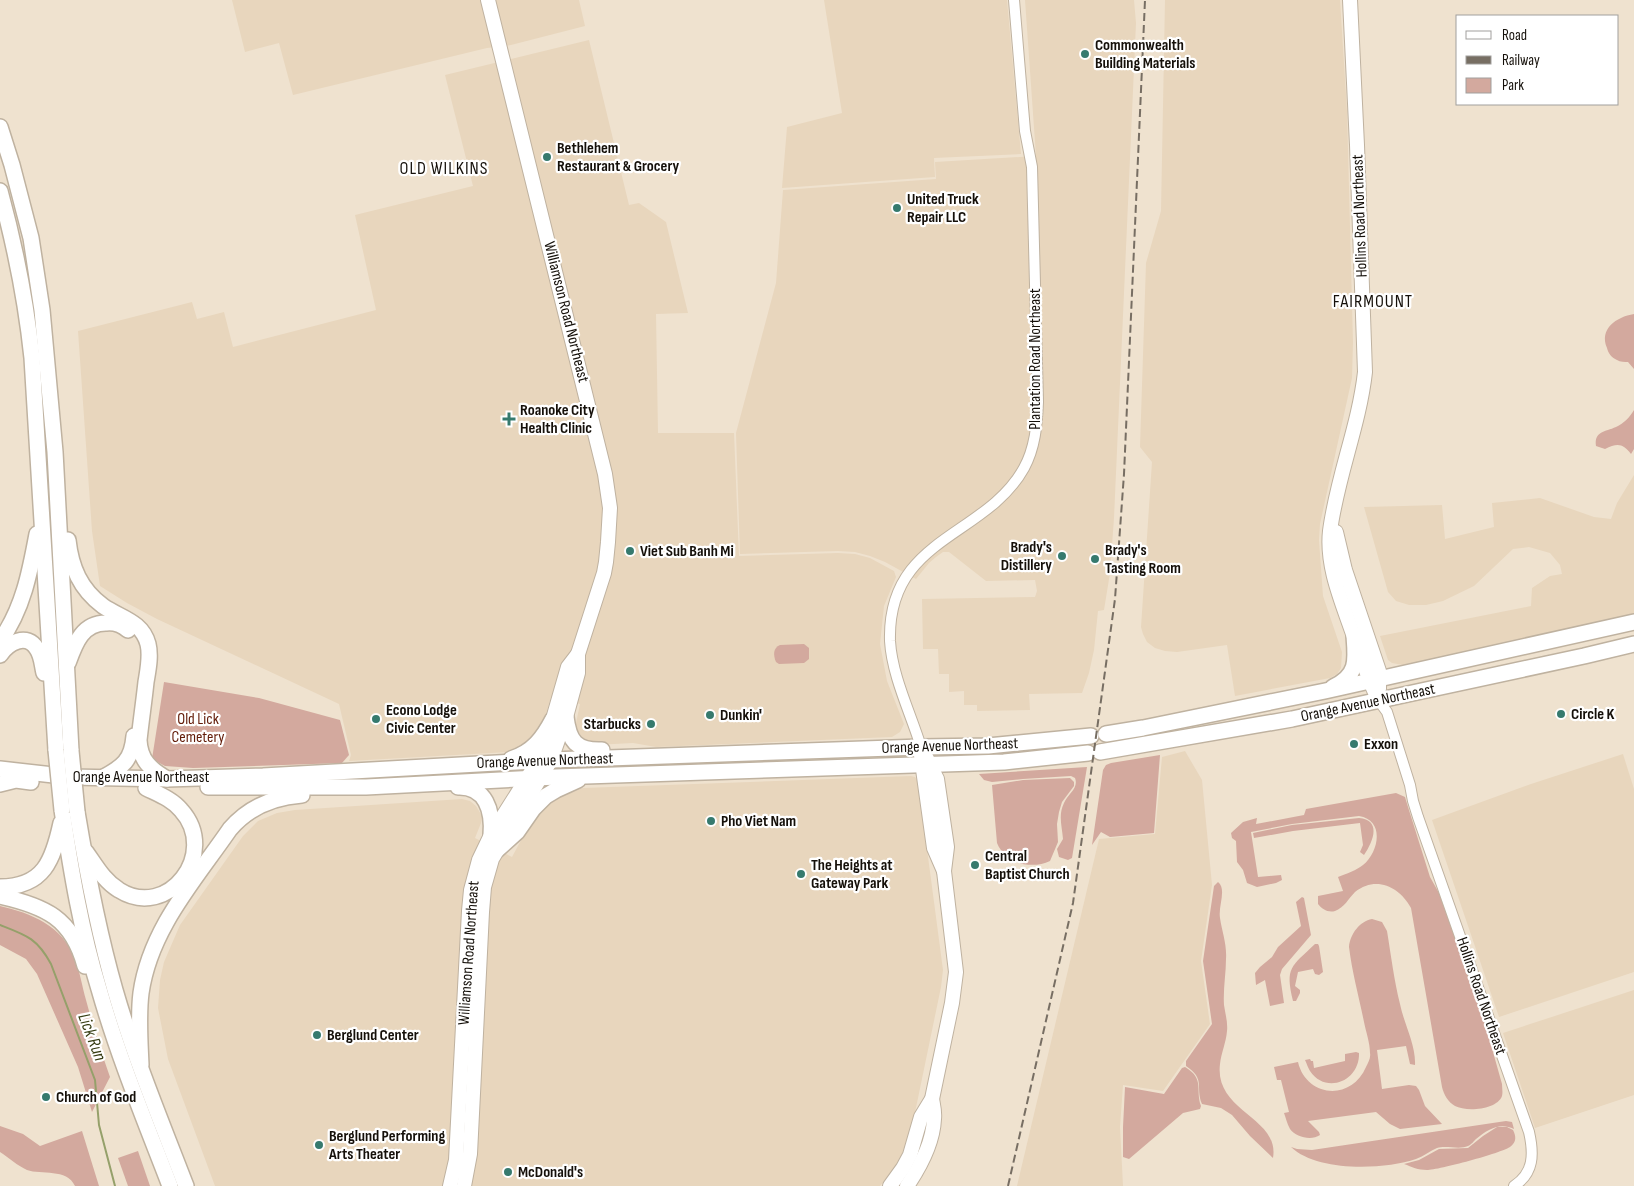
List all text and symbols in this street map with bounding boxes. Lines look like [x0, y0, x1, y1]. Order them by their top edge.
legend [1456, 15, 1619, 105]
text: Road [1502, 26, 1527, 45]
place label: Commonwealth Building Materials [1095, 36, 1195, 73]
marker: Commonwealth Building Materials [1079, 48, 1091, 60]
text: Railway [1502, 51, 1540, 70]
text: Park [1502, 76, 1524, 95]
place label: Bethlehem Restaurant & Grocery [557, 139, 679, 176]
marker: Bethlehem Restaurant & Grocery [541, 151, 553, 163]
street label: Hollins Road Northeast [1348, 154, 1372, 278]
district label: OLD WILKINS [400, 158, 488, 179]
place label: United Truck Repair LLC [907, 190, 979, 227]
marker: United Truck Repair LLC [891, 202, 903, 214]
street label: Williamson Road Northeast [539, 240, 593, 385]
street label: Plantation Road Northeast [1026, 288, 1045, 430]
district label: FAIRMOUNT [1333, 291, 1413, 312]
place label: Roanoke City Health Clinic [520, 401, 595, 438]
marker: Roanoke City Health Clinic [502, 412, 516, 426]
place label: Brady's Distillery [1001, 538, 1052, 575]
place label: Brady's Tasting Room [1105, 541, 1181, 578]
place label: Viet Sub Banh Mi [640, 542, 734, 561]
marker: Viet Sub Banh Mi [624, 545, 636, 557]
marker: Brady's Distillery [1056, 550, 1068, 562]
marker: Brady's Tasting Room [1089, 553, 1101, 565]
street label: Orange Avenue Northeast [1299, 679, 1437, 727]
place label: Econo Lodge Civic Center [386, 701, 457, 738]
place label: Circle K [1571, 705, 1615, 724]
place label: Dunkin' [720, 706, 762, 725]
marker: Circle K [1555, 708, 1567, 720]
marker: Dunkin' [704, 709, 716, 721]
park label: Old Lick Cemetery [172, 710, 224, 747]
marker: Econo Lodge Civic Center [370, 713, 382, 725]
place label: Starbucks [584, 715, 641, 734]
marker: Starbucks [645, 718, 657, 730]
street label: Orange Avenue Northeast [881, 734, 1019, 758]
place label: Exxon [1364, 735, 1398, 754]
marker: Exxon [1348, 738, 1360, 750]
street label: Orange Avenue Northeast [476, 749, 614, 773]
street label: Orange Avenue Northeast [73, 768, 209, 787]
place label: Pho Viet Nam [721, 812, 796, 831]
marker: Pho Viet Nam [705, 815, 717, 827]
place label: Central Baptist Church [985, 847, 1070, 884]
place label: The Heights at Gateway Park [811, 856, 893, 893]
marker: Central Baptist Church [969, 859, 981, 871]
marker: The Heights at Gateway Park [795, 868, 807, 880]
street label: Williamson Road Northeast [454, 880, 484, 1026]
street label: Hollins Road Northeast [1452, 935, 1510, 1057]
water label: Lick Run [73, 1010, 111, 1064]
place label: Berglund Center [327, 1026, 419, 1045]
marker: Berglund Center [311, 1029, 323, 1041]
place label: Church of God [56, 1088, 136, 1107]
marker: Church of God [40, 1091, 52, 1103]
place label: Berglund Performing Arts Theater [328, 1127, 445, 1164]
marker: Berglund Performing Arts Theater [313, 1139, 325, 1151]
place label: McDonald's [518, 1163, 583, 1182]
marker: McDonald's [502, 1166, 514, 1178]

